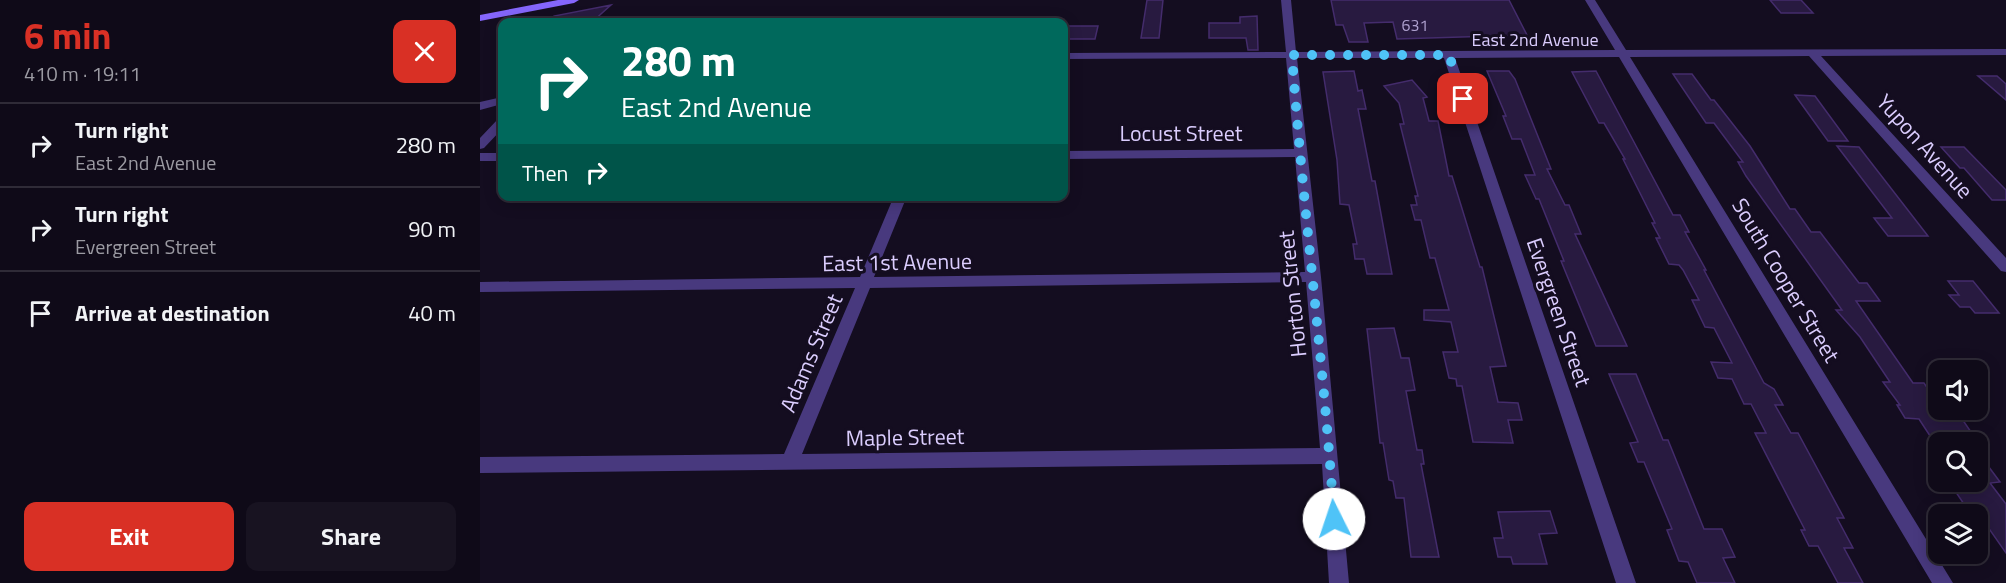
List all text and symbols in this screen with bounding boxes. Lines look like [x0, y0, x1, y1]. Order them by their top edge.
text: 6 min [24, 8, 111, 63]
house number: 631 [1402, 13, 1428, 37]
button: close [393, 20, 456, 83]
street label: East 2nd Avenue [1471, 26, 1599, 53]
text: 280 m [621, 28, 736, 92]
icon: right [522, 42, 600, 120]
text: 410 m · 19:11 [24, 58, 141, 89]
pin [1437, 73, 1488, 124]
icon: arrive [1446, 82, 1479, 115]
text: East 2nd Avenue [621, 86, 812, 127]
street label: Yupon Avenue [1869, 86, 1981, 206]
text: Turn right [75, 113, 169, 147]
street label: Locust Street [1120, 116, 1243, 150]
text: 280 m [396, 128, 456, 162]
icon: right [24, 129, 57, 162]
text: East 2nd Avenue [75, 147, 216, 178]
text: Then [522, 156, 568, 190]
icon: right [580, 156, 613, 189]
street label: South Cooper Street [1723, 191, 1849, 369]
text: Turn right [75, 197, 169, 231]
text: 90 m [408, 212, 456, 246]
icon: right [24, 213, 57, 246]
street label: Horton Street [1268, 229, 1316, 359]
text: Evergreen Street [75, 231, 216, 262]
street label: Evergreen Street [1518, 233, 1600, 391]
street label: East 1st Avenue [822, 244, 972, 280]
street label: Adams Street [771, 288, 851, 418]
text: Arrive at destination [75, 296, 270, 330]
text: 40 m [408, 296, 456, 330]
icon: arrive [24, 297, 57, 330]
map controls [1928, 360, 1988, 564]
button: sound [1928, 360, 1988, 420]
street label: Maple Street [845, 419, 965, 455]
button: search [1928, 432, 1988, 492]
position arrow [1302, 487, 1366, 551]
button: Exit [24, 502, 234, 571]
button: Share [246, 502, 456, 571]
button: layers [1928, 504, 1988, 564]

